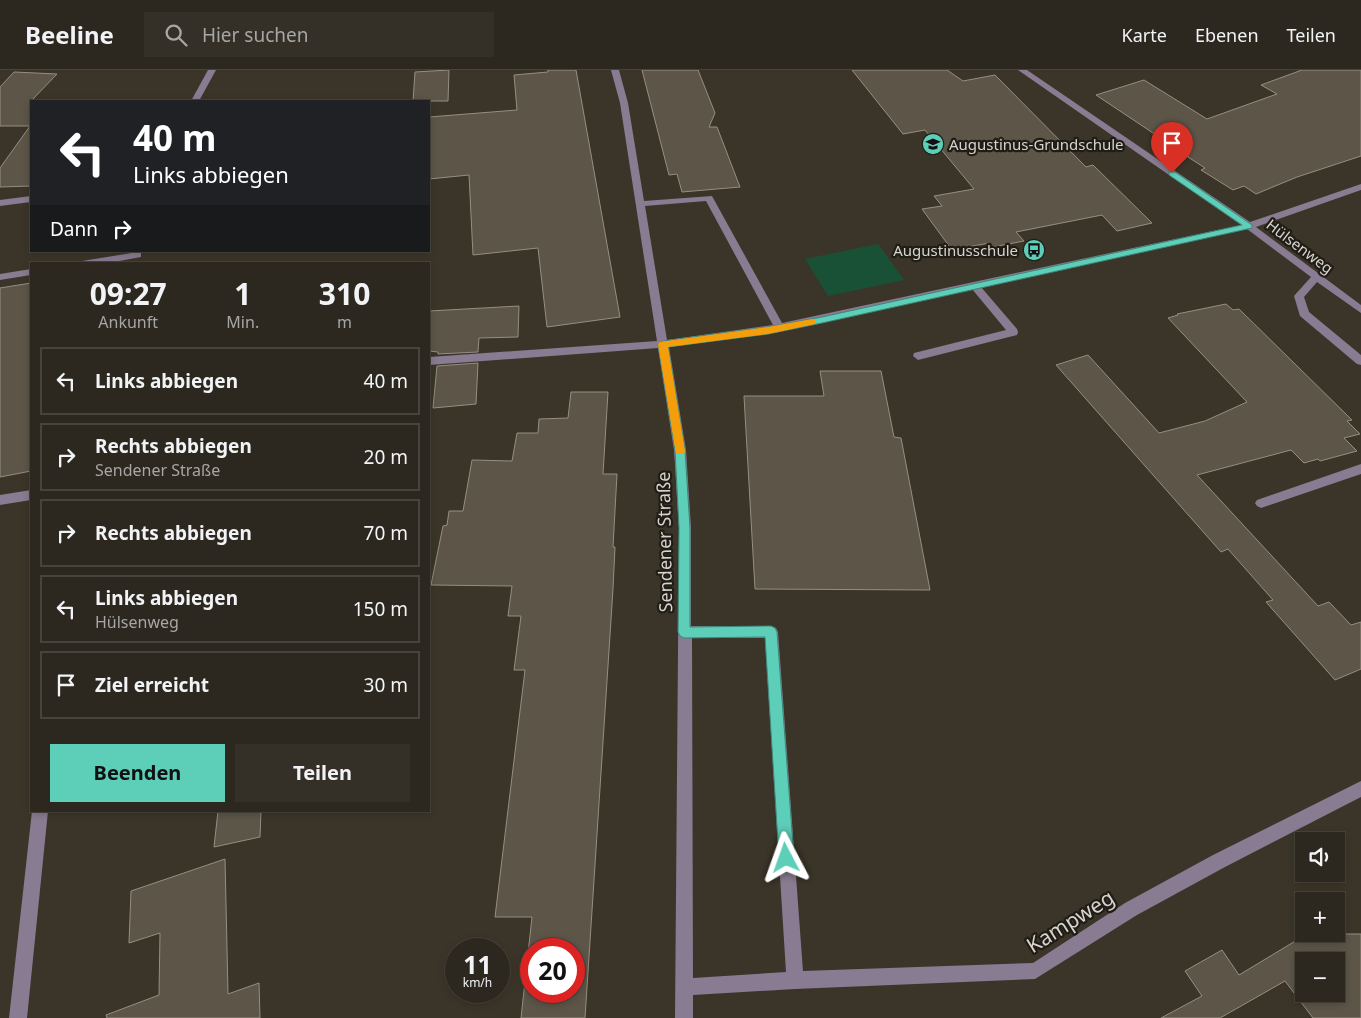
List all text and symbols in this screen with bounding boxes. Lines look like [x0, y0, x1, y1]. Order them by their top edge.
search box [144, 12, 494, 57]
text: Beeline [25, 18, 114, 51]
icon: search [162, 21, 190, 49]
text: Hier suchen [202, 22, 309, 48]
text: Karte [1122, 23, 1167, 47]
text: Ebenen [1195, 23, 1259, 47]
text: Teilen [1287, 23, 1336, 47]
text: 40 m [133, 114, 216, 161]
icon: left [50, 120, 115, 185]
pin [1151, 122, 1193, 173]
icon: arrive [1158, 129, 1186, 157]
school or university icon: Augustinus-Grundschule [921, 132, 945, 156]
place label: Augustinus-Grundschule [949, 134, 1124, 154]
text: Links abbiegen [133, 159, 289, 189]
street label: Hülsenweg [1263, 214, 1337, 278]
icon: right [108, 215, 136, 243]
text: Dann [50, 216, 98, 242]
bus stop icon: Augustinusschule [1022, 238, 1046, 262]
place label: Augustinusschule [893, 240, 1018, 260]
text: 09:27 [90, 273, 167, 314]
text: 1 [234, 273, 251, 314]
text: 310 [319, 273, 370, 314]
text: Ankunft [98, 311, 158, 333]
text: Min. [226, 311, 259, 333]
text: m [337, 311, 352, 333]
icon: left [52, 367, 80, 395]
text: Links abbiegen [95, 368, 238, 394]
text: 40 m [364, 368, 408, 394]
text: Rechts abbiegen [95, 433, 252, 459]
icon: right [52, 443, 80, 471]
text: 20 m [364, 444, 408, 470]
text: Sendener Straße [95, 459, 220, 481]
street label: Sendener Straße [651, 471, 677, 613]
icon: right [52, 519, 80, 547]
text: Rechts abbiegen [95, 520, 252, 546]
text: 70 m [364, 520, 408, 546]
text: Links abbiegen [95, 585, 238, 611]
icon: left [52, 595, 80, 623]
text: 150 m [353, 596, 408, 622]
text: Hülsenweg [95, 611, 179, 633]
icon: arrive [52, 671, 80, 699]
text: Ziel erreicht [95, 672, 209, 698]
text: 30 m [364, 672, 408, 698]
button: Beenden [50, 744, 225, 802]
button: Teilen [235, 744, 410, 802]
position arrow [759, 831, 811, 883]
map controls [1295, 832, 1345, 1002]
button: sound [1295, 832, 1345, 882]
street label: Kampweg [1021, 883, 1119, 959]
button: + [1295, 892, 1345, 942]
speed limit sign: 20 [520, 938, 585, 1003]
text: 11 [463, 947, 492, 981]
button: − [1295, 952, 1345, 1002]
text: km/h [463, 974, 492, 991]

